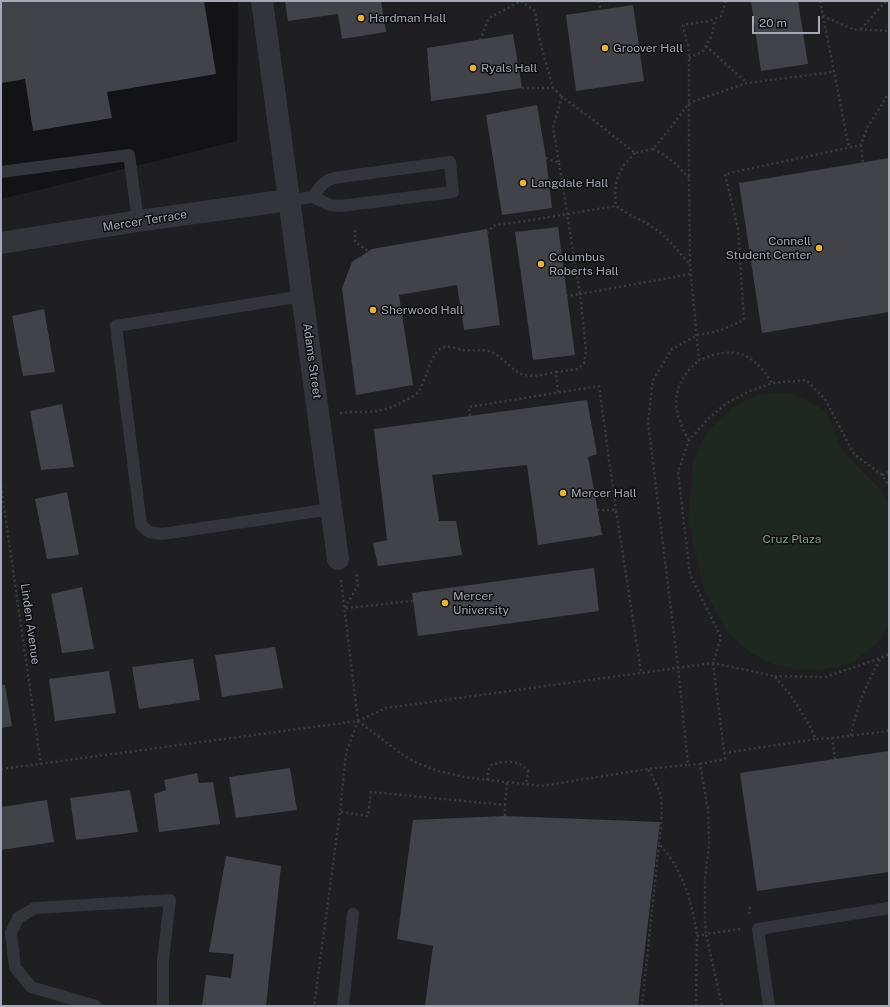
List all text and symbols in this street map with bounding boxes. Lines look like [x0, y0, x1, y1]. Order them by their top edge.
scale bar [754, 8, 822, 34]
place label: Hardman Hall [369, 11, 446, 25]
marker: Hardman Hall [356, 13, 366, 23]
text: 20 m [759, 16, 787, 30]
place label: Groover Hall [613, 41, 683, 55]
marker: Groover Hall [600, 43, 610, 53]
place label: Ryals Hall [481, 61, 537, 75]
marker: Ryals Hall [468, 63, 478, 73]
place label: Langdale Hall [531, 176, 608, 190]
marker: Langdale Hall [518, 178, 528, 188]
street label: Mercer Terrace [102, 207, 188, 235]
place label: Connell Student Center [726, 234, 811, 262]
marker: Connell Student Center [814, 243, 824, 253]
place label: Columbus Roberts Hall [549, 250, 619, 278]
marker: Columbus Roberts Hall [536, 259, 546, 269]
place label: Sherwood Hall [381, 303, 463, 317]
marker: Sherwood Hall [368, 305, 378, 315]
street label: Adams Street [300, 322, 324, 400]
place label: Mercer Hall [571, 486, 637, 500]
marker: Mercer Hall [558, 488, 568, 498]
park label: Cruz Plaza [763, 532, 821, 546]
street label: Linden Avenue [17, 582, 43, 666]
place label: Mercer University [453, 589, 509, 617]
marker: Mercer University [440, 598, 450, 608]

